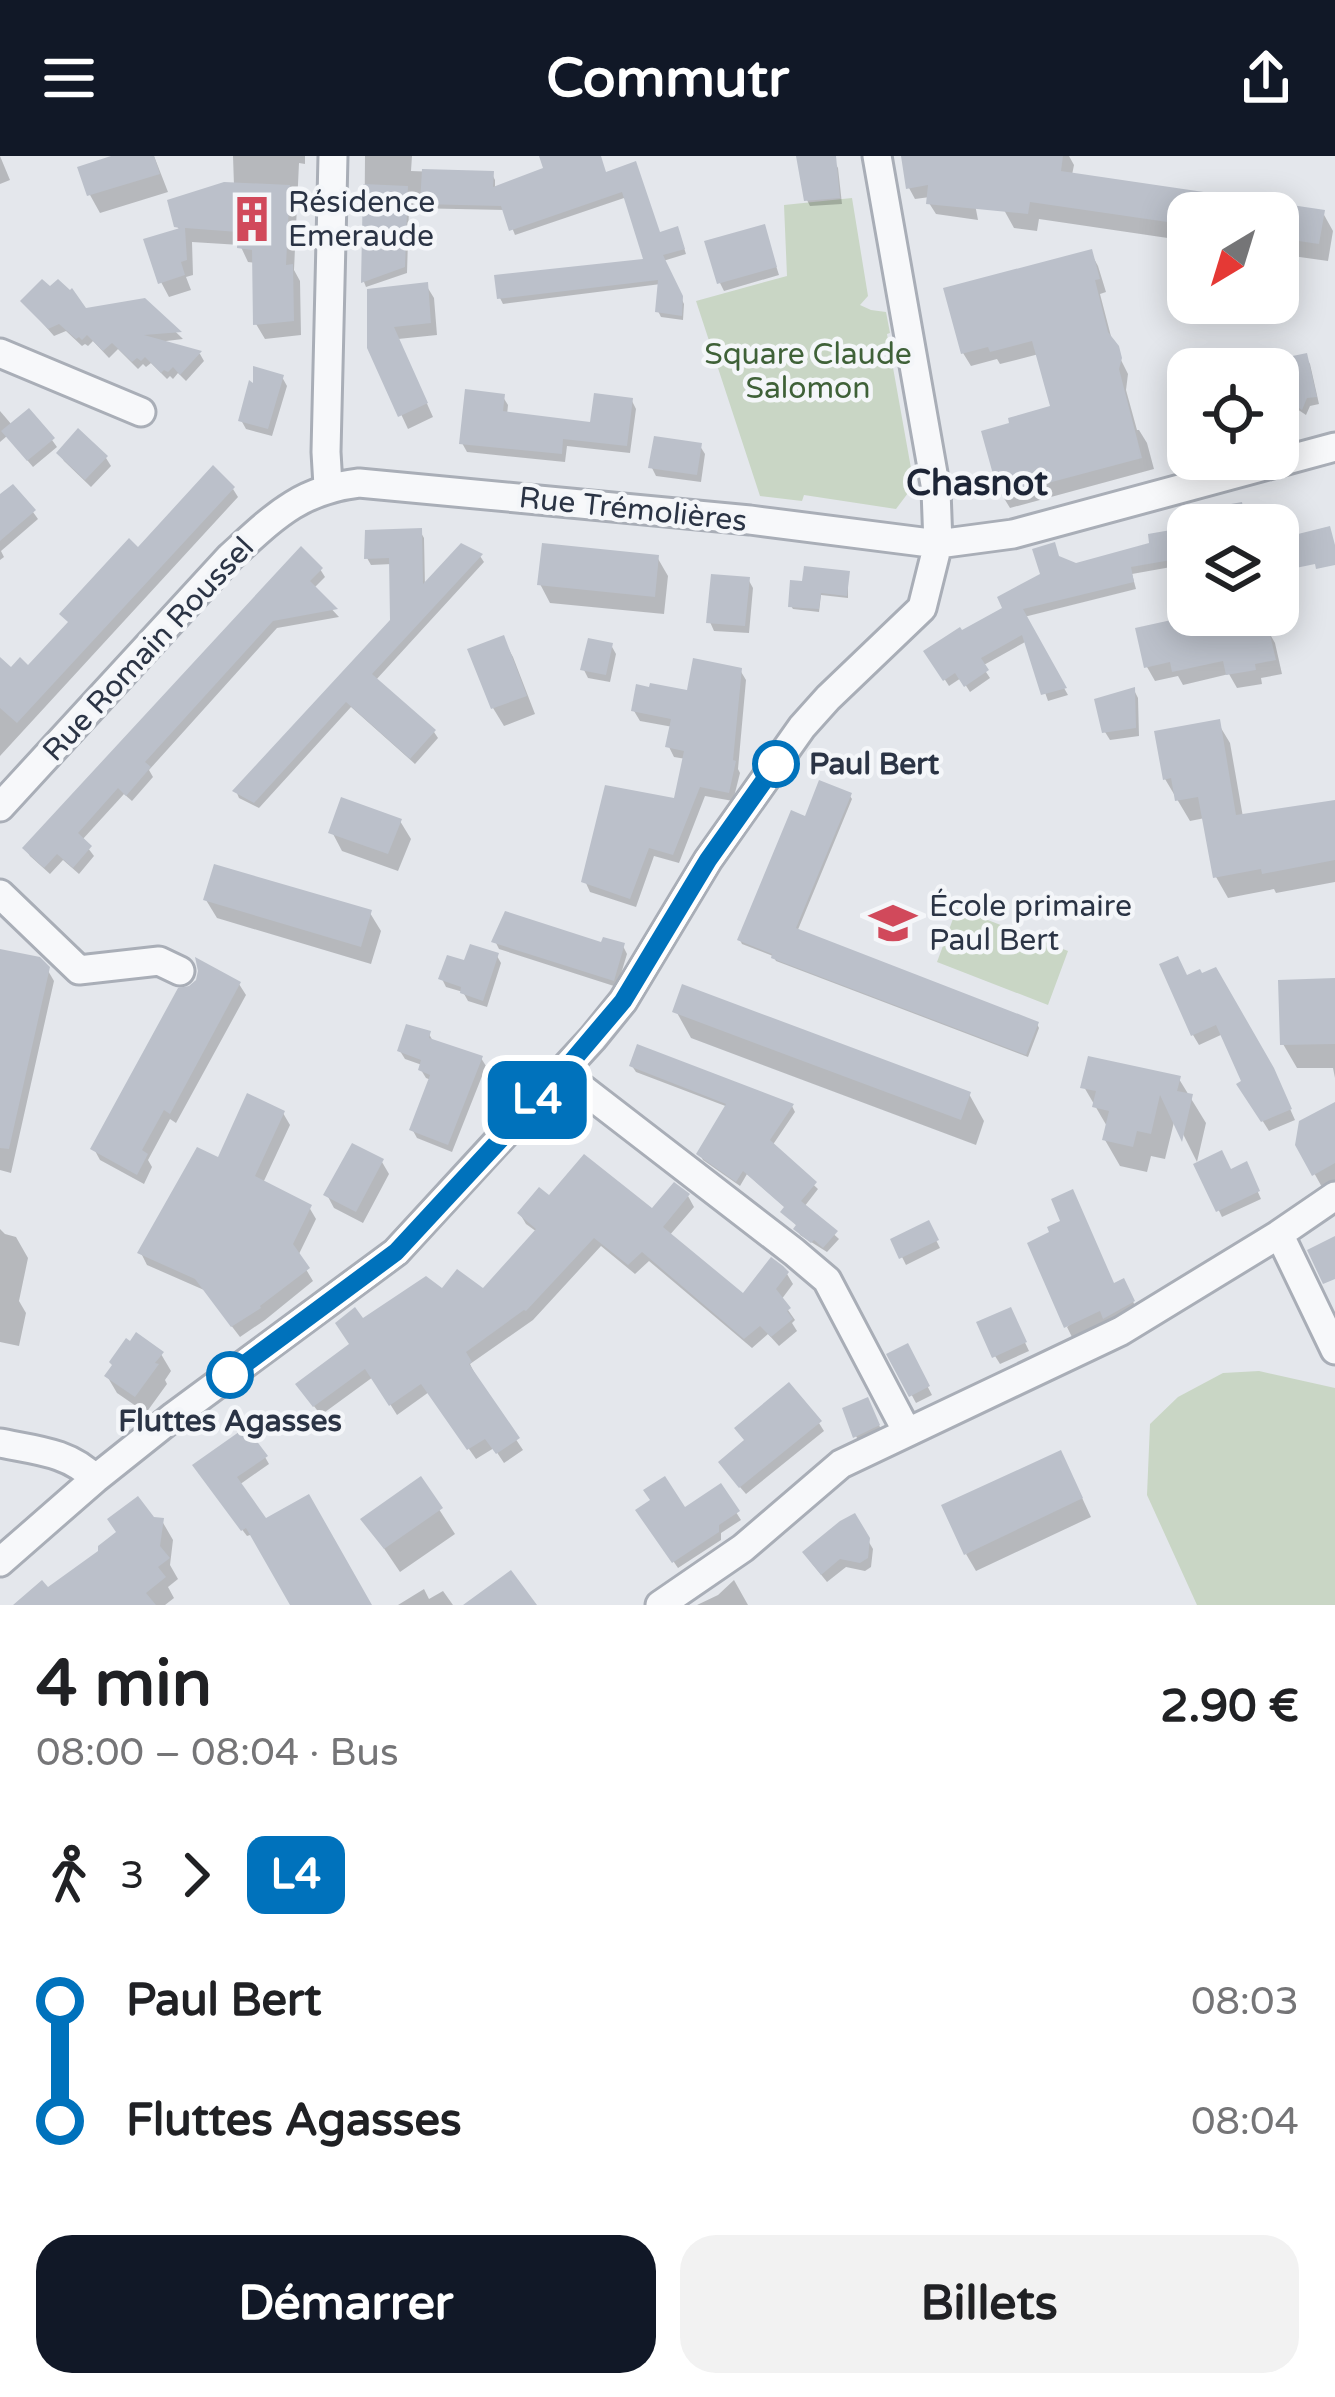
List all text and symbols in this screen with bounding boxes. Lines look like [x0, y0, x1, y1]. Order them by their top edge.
icon: menu [36, 45, 102, 111]
icon: share [1233, 45, 1299, 111]
text: Commutr [546, 46, 789, 111]
place label: Résidence Emeraude [288, 184, 435, 255]
north arrow [1167, 192, 1299, 324]
map controls [1167, 192, 1299, 636]
building icon: Résidence Emeraude [227, 194, 277, 244]
park label: Square Claude Salomon [704, 336, 912, 407]
button: locate [1167, 348, 1299, 480]
district label: Chasnot [906, 462, 1048, 505]
street label: Rue Trémolières [517, 479, 749, 540]
button: layers [1167, 504, 1299, 636]
street label: Rue Romain Roussel [35, 530, 262, 769]
marker: Paul Bert [754, 742, 798, 786]
place label: Paul Bert [809, 746, 940, 783]
place label: École primaire Paul Bert [929, 888, 1132, 959]
school or university icon: École primaire Paul Bert [868, 898, 918, 948]
line badge: L4 [483, 1061, 591, 1139]
text: L4 [512, 1074, 562, 1125]
marker: Fluttes Agasses [208, 1353, 252, 1397]
place label: Fluttes Agasses [118, 1403, 342, 1440]
text: 4 min [36, 1644, 212, 1724]
text: 2.90 € [1160, 1680, 1299, 1734]
text: 08:00 – 08:04 · Bus [36, 1729, 399, 1776]
icon: walk [36, 1842, 102, 1908]
icon: forward [163, 1842, 229, 1908]
text: L4 [271, 1849, 321, 1900]
text: 3 [120, 1852, 145, 1899]
text: Paul Bert [126, 1974, 321, 2028]
text: 08:03 [1191, 1978, 1299, 2025]
text: Fluttes Agasses [126, 2094, 461, 2148]
text: 08:04 [1191, 2098, 1299, 2145]
button: Démarrer [36, 2235, 656, 2373]
button: Billets [680, 2235, 1299, 2373]

